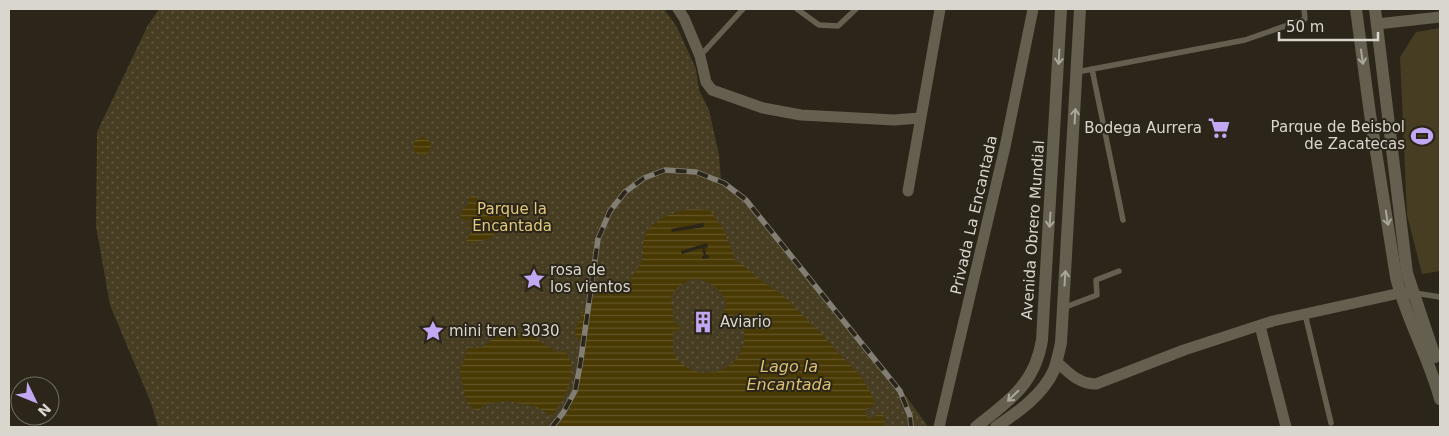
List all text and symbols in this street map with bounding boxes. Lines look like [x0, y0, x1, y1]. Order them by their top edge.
scale bar [1279, 10, 1378, 42]
text: 50 m [1286, 18, 1324, 36]
one-way arrow [1054, 49, 1064, 65]
one-way arrow [1357, 49, 1367, 65]
one-way arrow [1070, 108, 1079, 124]
supermarket icon: Bodega Aurrera [1206, 115, 1232, 141]
place label: Parque de Beisbol de Zacatecas [1271, 118, 1405, 153]
place label: Bodega Aurrera [1084, 119, 1202, 137]
sports icon: Parque de Beisbol de Zacatecas [1409, 123, 1435, 149]
street label: Privada La Encantada [947, 134, 1001, 296]
street label: Avenida Obrero Mundial [1018, 140, 1048, 320]
park label: Parque la Encantada [472, 200, 552, 235]
one-way arrow [1382, 209, 1392, 225]
one-way arrow [1045, 211, 1054, 227]
place label: rosa de los vientos [550, 261, 631, 296]
place icon: rosa de los vientos [521, 266, 547, 292]
one-way arrow [1060, 271, 1070, 287]
building icon: Aviario [690, 309, 716, 335]
place label: Aviario [720, 313, 771, 331]
place icon: mini tren 3030 [420, 318, 446, 344]
place label: mini tren 3030 [449, 322, 560, 340]
water label: Lago la Encantada [746, 357, 832, 394]
north arrow [10, 376, 60, 426]
one-way arrow [1008, 390, 1020, 402]
text: N [35, 400, 54, 420]

